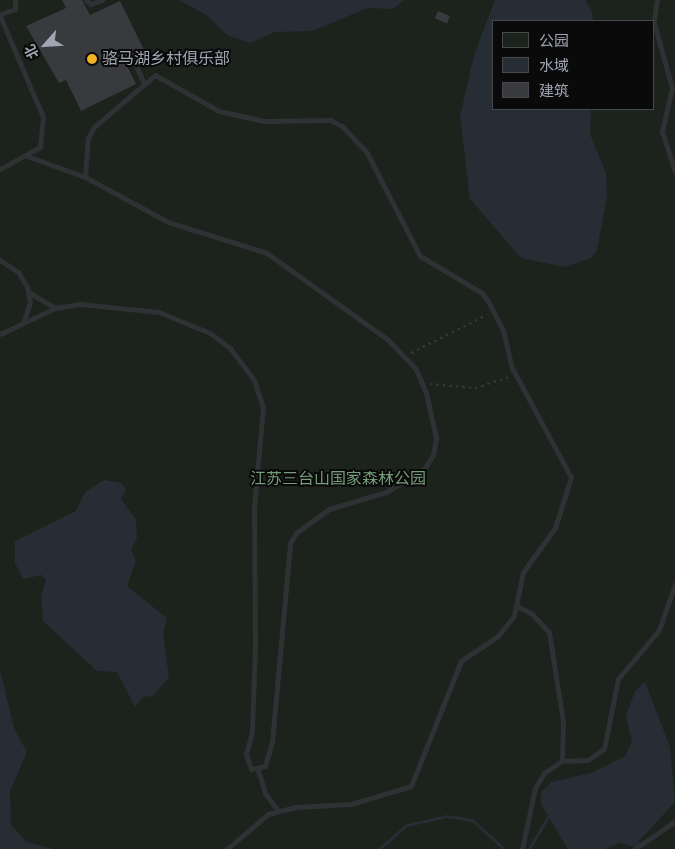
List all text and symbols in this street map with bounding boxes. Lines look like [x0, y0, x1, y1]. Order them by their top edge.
north arrow [20, 20, 70, 70]
legend [492, 20, 655, 110]
text: 公园 [539, 32, 569, 50]
text: 北 [21, 42, 42, 61]
place label: 骆马湖乡村俱乐部 [102, 49, 230, 69]
marker: 骆马湖乡村俱乐部 [86, 53, 98, 65]
text: 水域 [539, 57, 569, 75]
text: 建筑 [539, 82, 569, 100]
park label: 江苏三台山国家森林公园 [250, 469, 426, 489]

